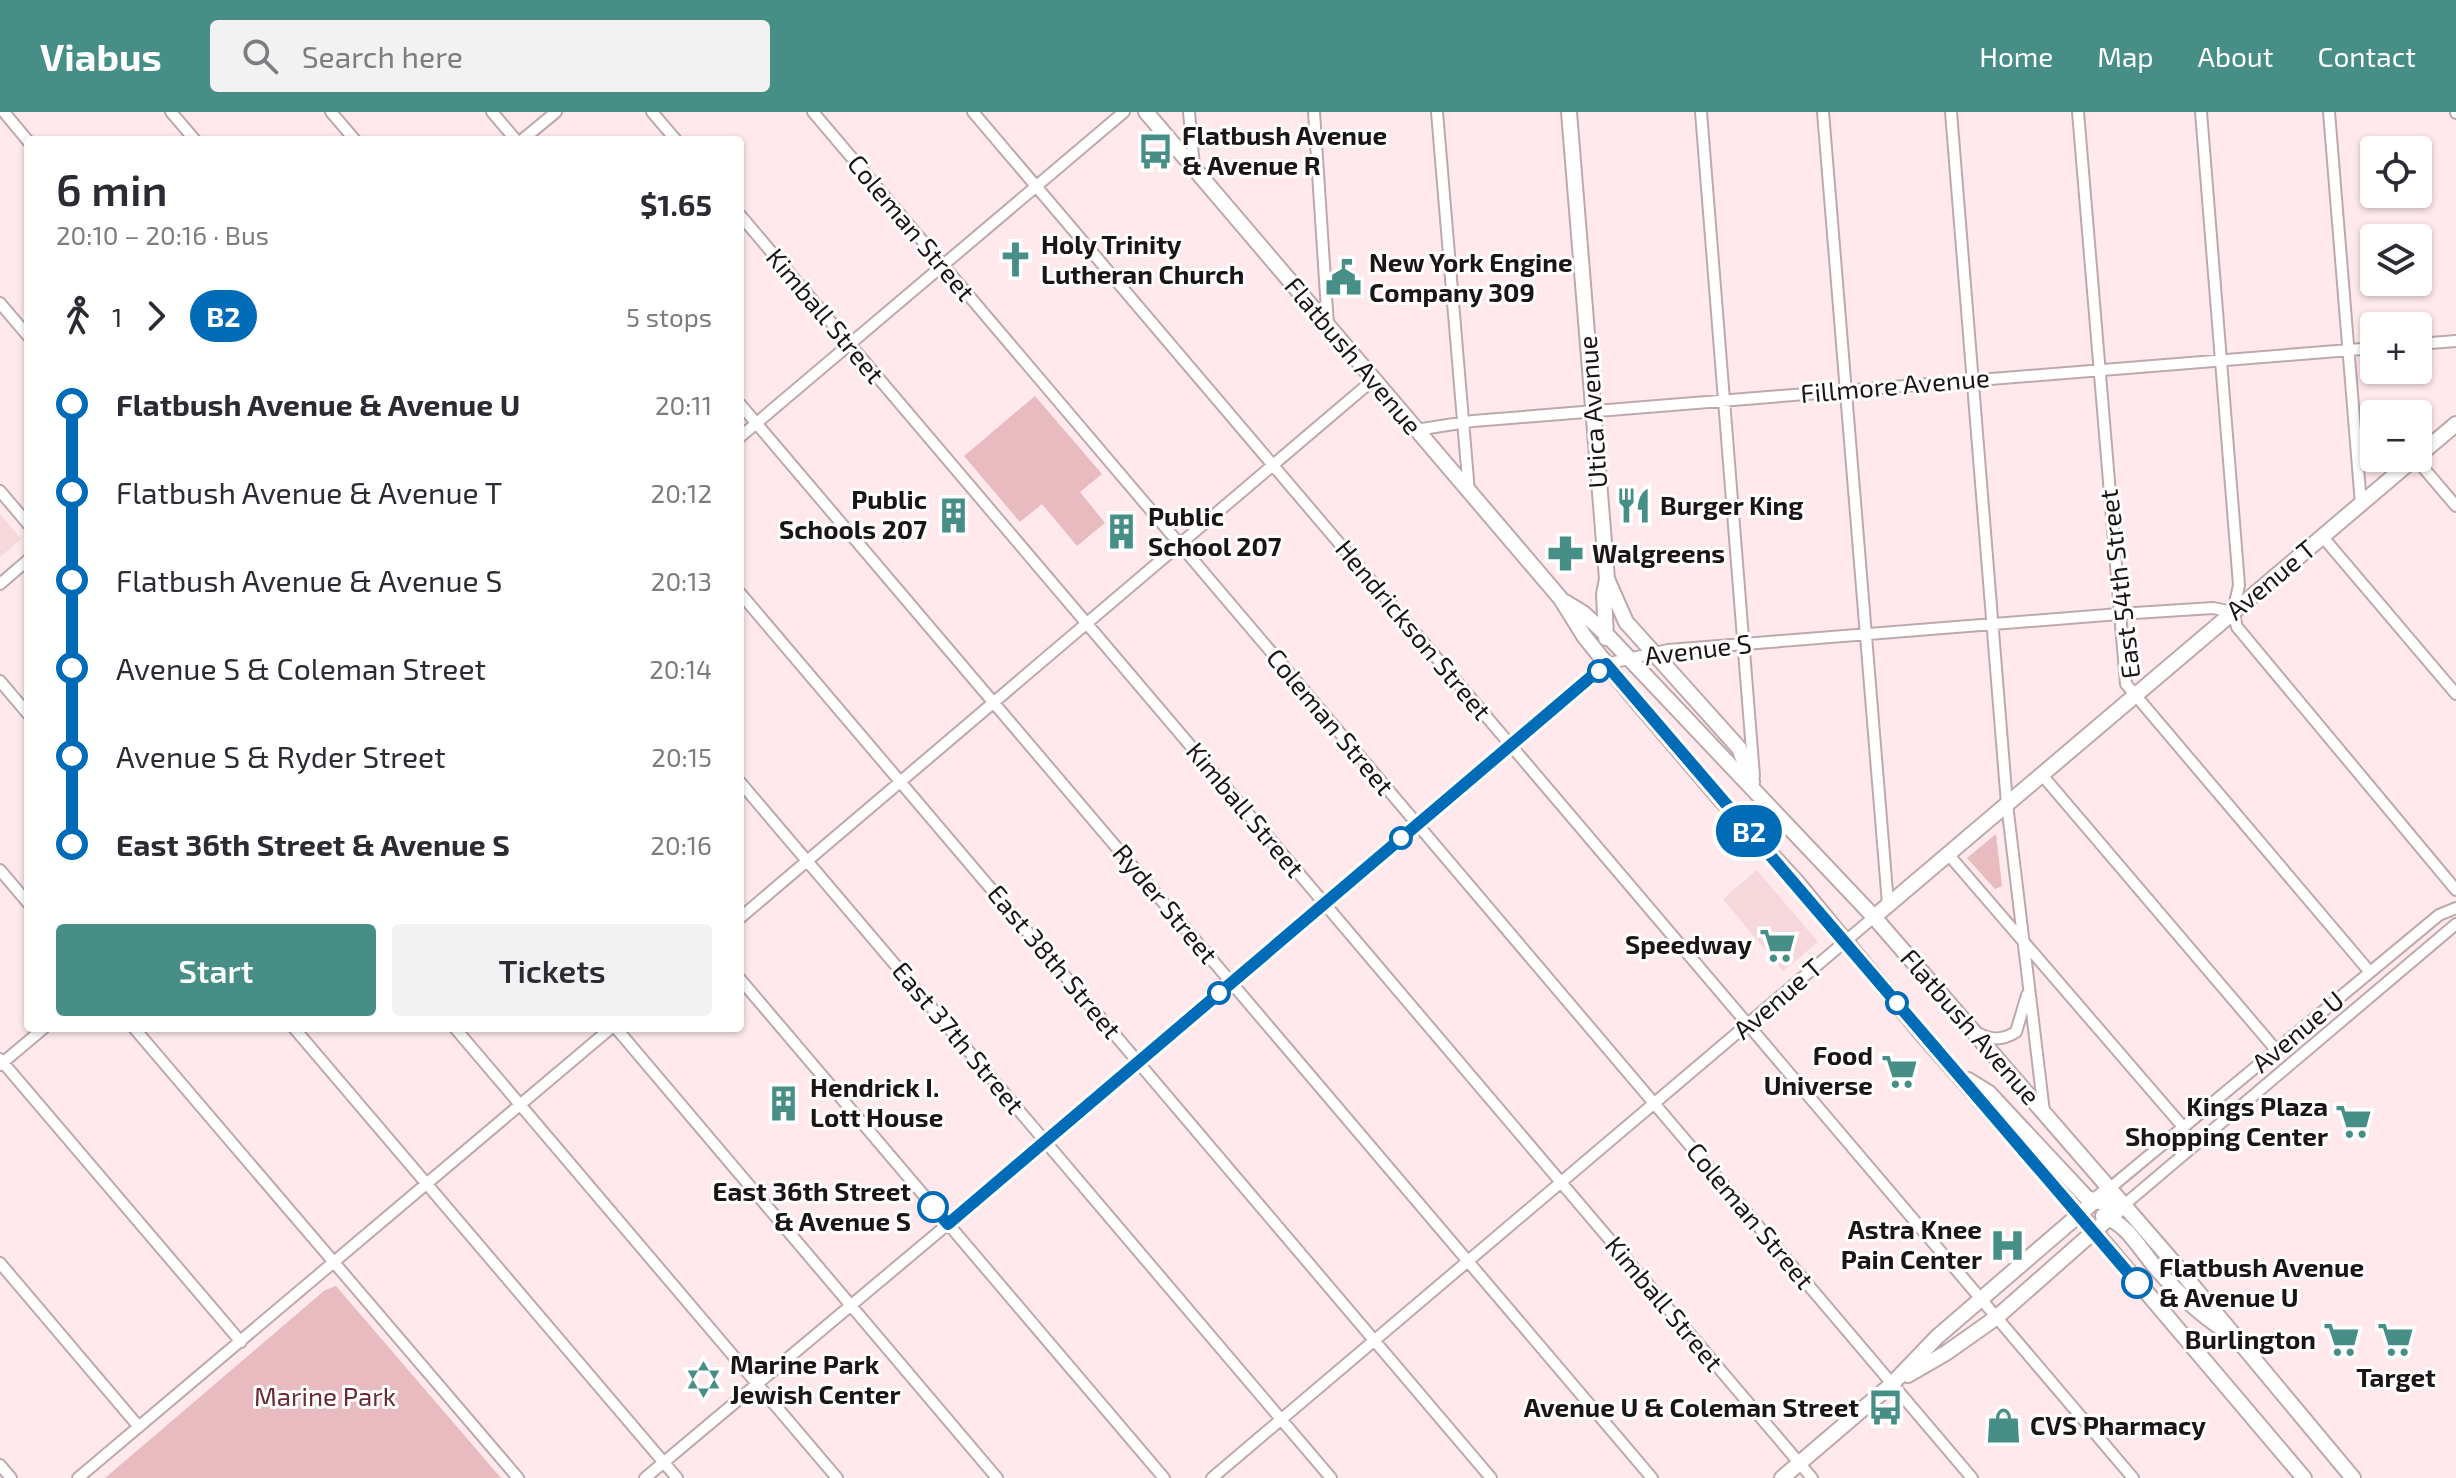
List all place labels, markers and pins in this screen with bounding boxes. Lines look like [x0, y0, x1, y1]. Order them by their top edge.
place label: Flatbush Avenue & Avenue R [1182, 119, 1387, 180]
bus stop icon: Flatbush Avenue & Avenue R [1137, 132, 1175, 170]
place label: Holy Trinity Lutheran Church [1041, 228, 1244, 289]
church icon: Holy Trinity Lutheran Church [996, 241, 1034, 279]
place label: New York Engine Company 309 [1369, 246, 1573, 308]
public building icon: New York Engine Company 309 [1324, 259, 1362, 297]
place label: Public Schools 207 [779, 483, 927, 544]
restaurant icon: Burger King [1615, 487, 1653, 525]
place label: Burger King [1660, 489, 1803, 520]
building icon: Public Schools 207 [934, 496, 972, 534]
place label: Public School 207 [1148, 500, 1282, 561]
building icon: Public School 207 [1103, 513, 1141, 551]
pharmacy icon: Walgreens [1547, 535, 1585, 573]
place label: Walgreens [1592, 537, 1725, 568]
unlabelled marker [1588, 660, 1610, 682]
unlabelled marker [1390, 827, 1412, 849]
supermarket icon: Speedway [1759, 926, 1797, 964]
place label: Speedway [1625, 928, 1752, 960]
unlabelled marker [1208, 982, 1230, 1004]
unlabelled marker [1886, 992, 1908, 1014]
place label: Food Universe [1764, 1039, 1873, 1100]
supermarket icon: Food Universe [1880, 1052, 1918, 1090]
place label: Hendrick I. Lott House [810, 1071, 943, 1132]
building icon: Hendrick I. Lott House [765, 1084, 803, 1122]
place label: Kings Plaza Shopping Center [2125, 1090, 2328, 1151]
supermarket icon: Kings Plaza Shopping Center [2335, 1103, 2373, 1141]
place label: East 36th Street & Avenue S [712, 1175, 911, 1236]
marker: East 36th Street & Avenue S [918, 1192, 948, 1222]
place label: Astra Knee Pain Center [1841, 1213, 1982, 1274]
hospital icon: Astra Knee Pain Center [1989, 1226, 2027, 1264]
place label: Flatbush Avenue & Avenue U [2159, 1251, 2364, 1312]
marker: Flatbush Avenue & Avenue U [2122, 1268, 2152, 1298]
supermarket icon: Target [2377, 1320, 2415, 1358]
supermarket icon: Burlington [2323, 1321, 2361, 1359]
place label: Burlington [2185, 1323, 2316, 1354]
place label: Marine Park Jewish Center [730, 1348, 901, 1409]
synagogue icon: Marine Park Jewish Center [685, 1361, 723, 1399]
place label: Target [2356, 1361, 2436, 1392]
bus stop icon: Avenue U & Coleman Street [1866, 1389, 1904, 1427]
place label: Avenue U & Coleman Street [1524, 1391, 1859, 1422]
shop icon: CVS Pharmacy [1985, 1407, 2023, 1445]
place label: CVS Pharmacy [2030, 1409, 2206, 1441]

